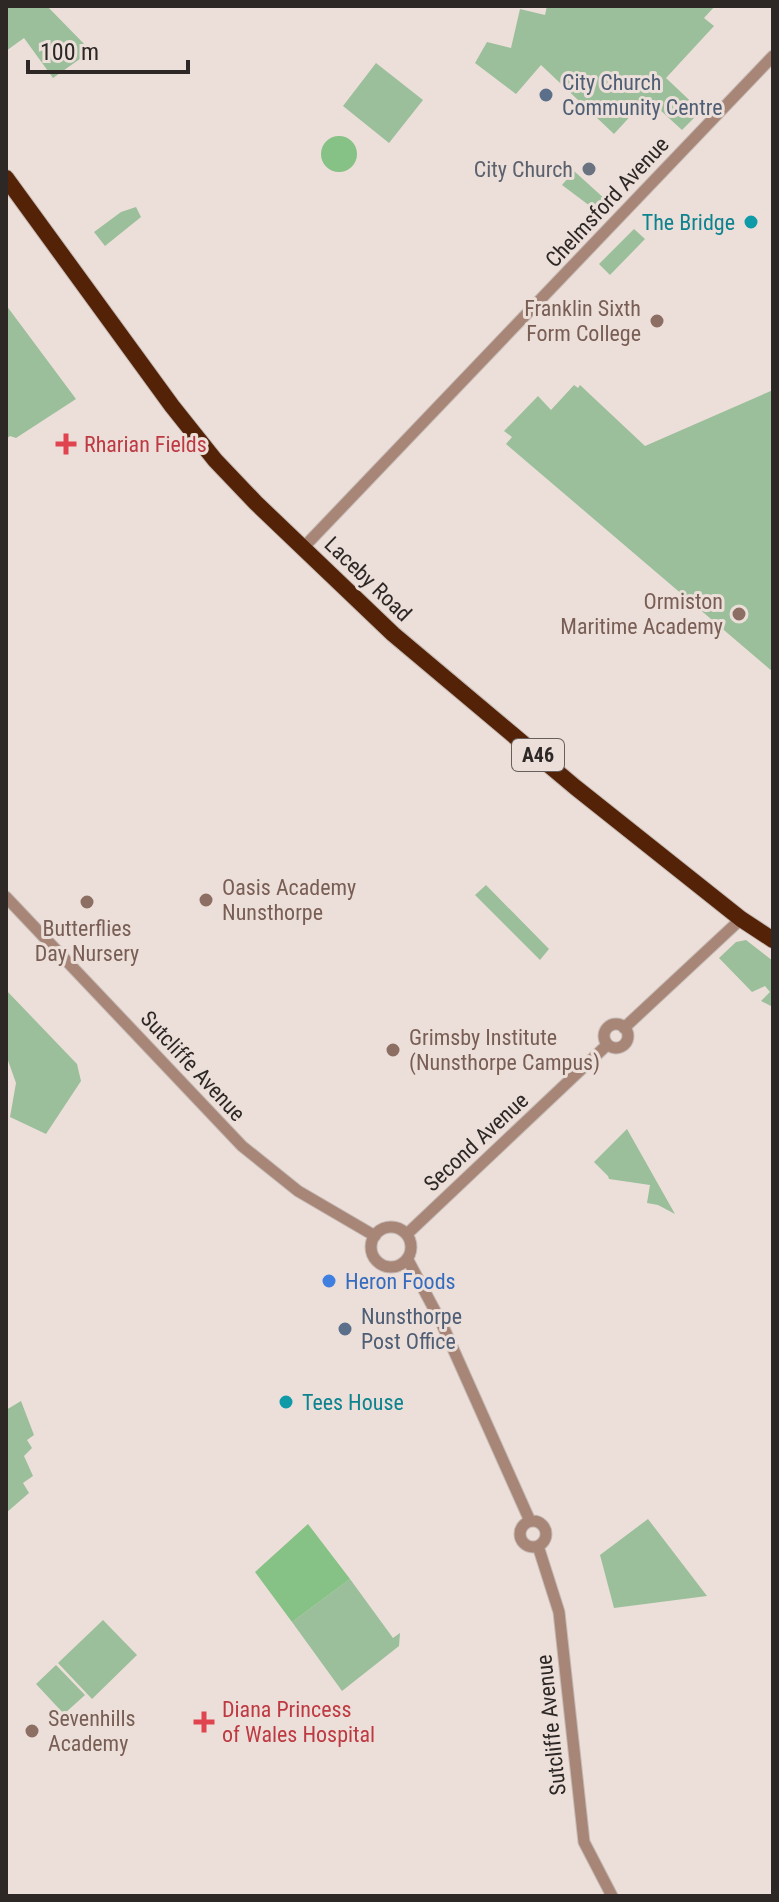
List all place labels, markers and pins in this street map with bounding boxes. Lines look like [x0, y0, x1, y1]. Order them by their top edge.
place label: City Church Community Centre [562, 70, 722, 120]
marker: City Church Community Centre [537, 86, 555, 104]
place label: City Church [474, 157, 573, 182]
marker: City Church [580, 160, 598, 178]
place label: The Bridge [642, 210, 735, 235]
marker: The Bridge [742, 213, 760, 231]
place label: Franklin Sixth Form College [524, 296, 641, 346]
marker: Franklin Sixth Form College [648, 312, 666, 330]
place label: Rharian Fields [84, 432, 207, 457]
marker: Rharian Fields [55, 433, 77, 455]
place label: Ormiston Maritime Academy [560, 589, 723, 639]
marker: Ormiston Maritime Academy [730, 605, 748, 623]
place label: Oasis Academy Nunsthorpe [222, 875, 356, 925]
marker: Oasis Academy Nunsthorpe [197, 891, 215, 909]
marker: Butterflies Day Nursery [78, 893, 96, 911]
place label: Butterflies Day Nursery [35, 916, 139, 966]
place label: Grimsby Institute (Nunsthorpe Campus) [409, 1025, 600, 1076]
marker: Grimsby Institute (Nunsthorpe Campus) [384, 1041, 402, 1059]
place label: Heron Foods [345, 1269, 456, 1294]
marker: Heron Foods [320, 1272, 338, 1290]
place label: Nunsthorpe Post Office [361, 1304, 462, 1354]
marker: Nunsthorpe Post Office [336, 1320, 354, 1338]
place label: Tees House [302, 1390, 404, 1415]
marker: Tees House [277, 1393, 295, 1411]
place label: Diana Princess of Wales Hospital [222, 1697, 375, 1747]
place label: Sevenhills Academy [48, 1706, 136, 1756]
marker: Diana Princess of Wales Hospital [193, 1711, 215, 1733]
marker: Sevenhills Academy [23, 1722, 41, 1740]

